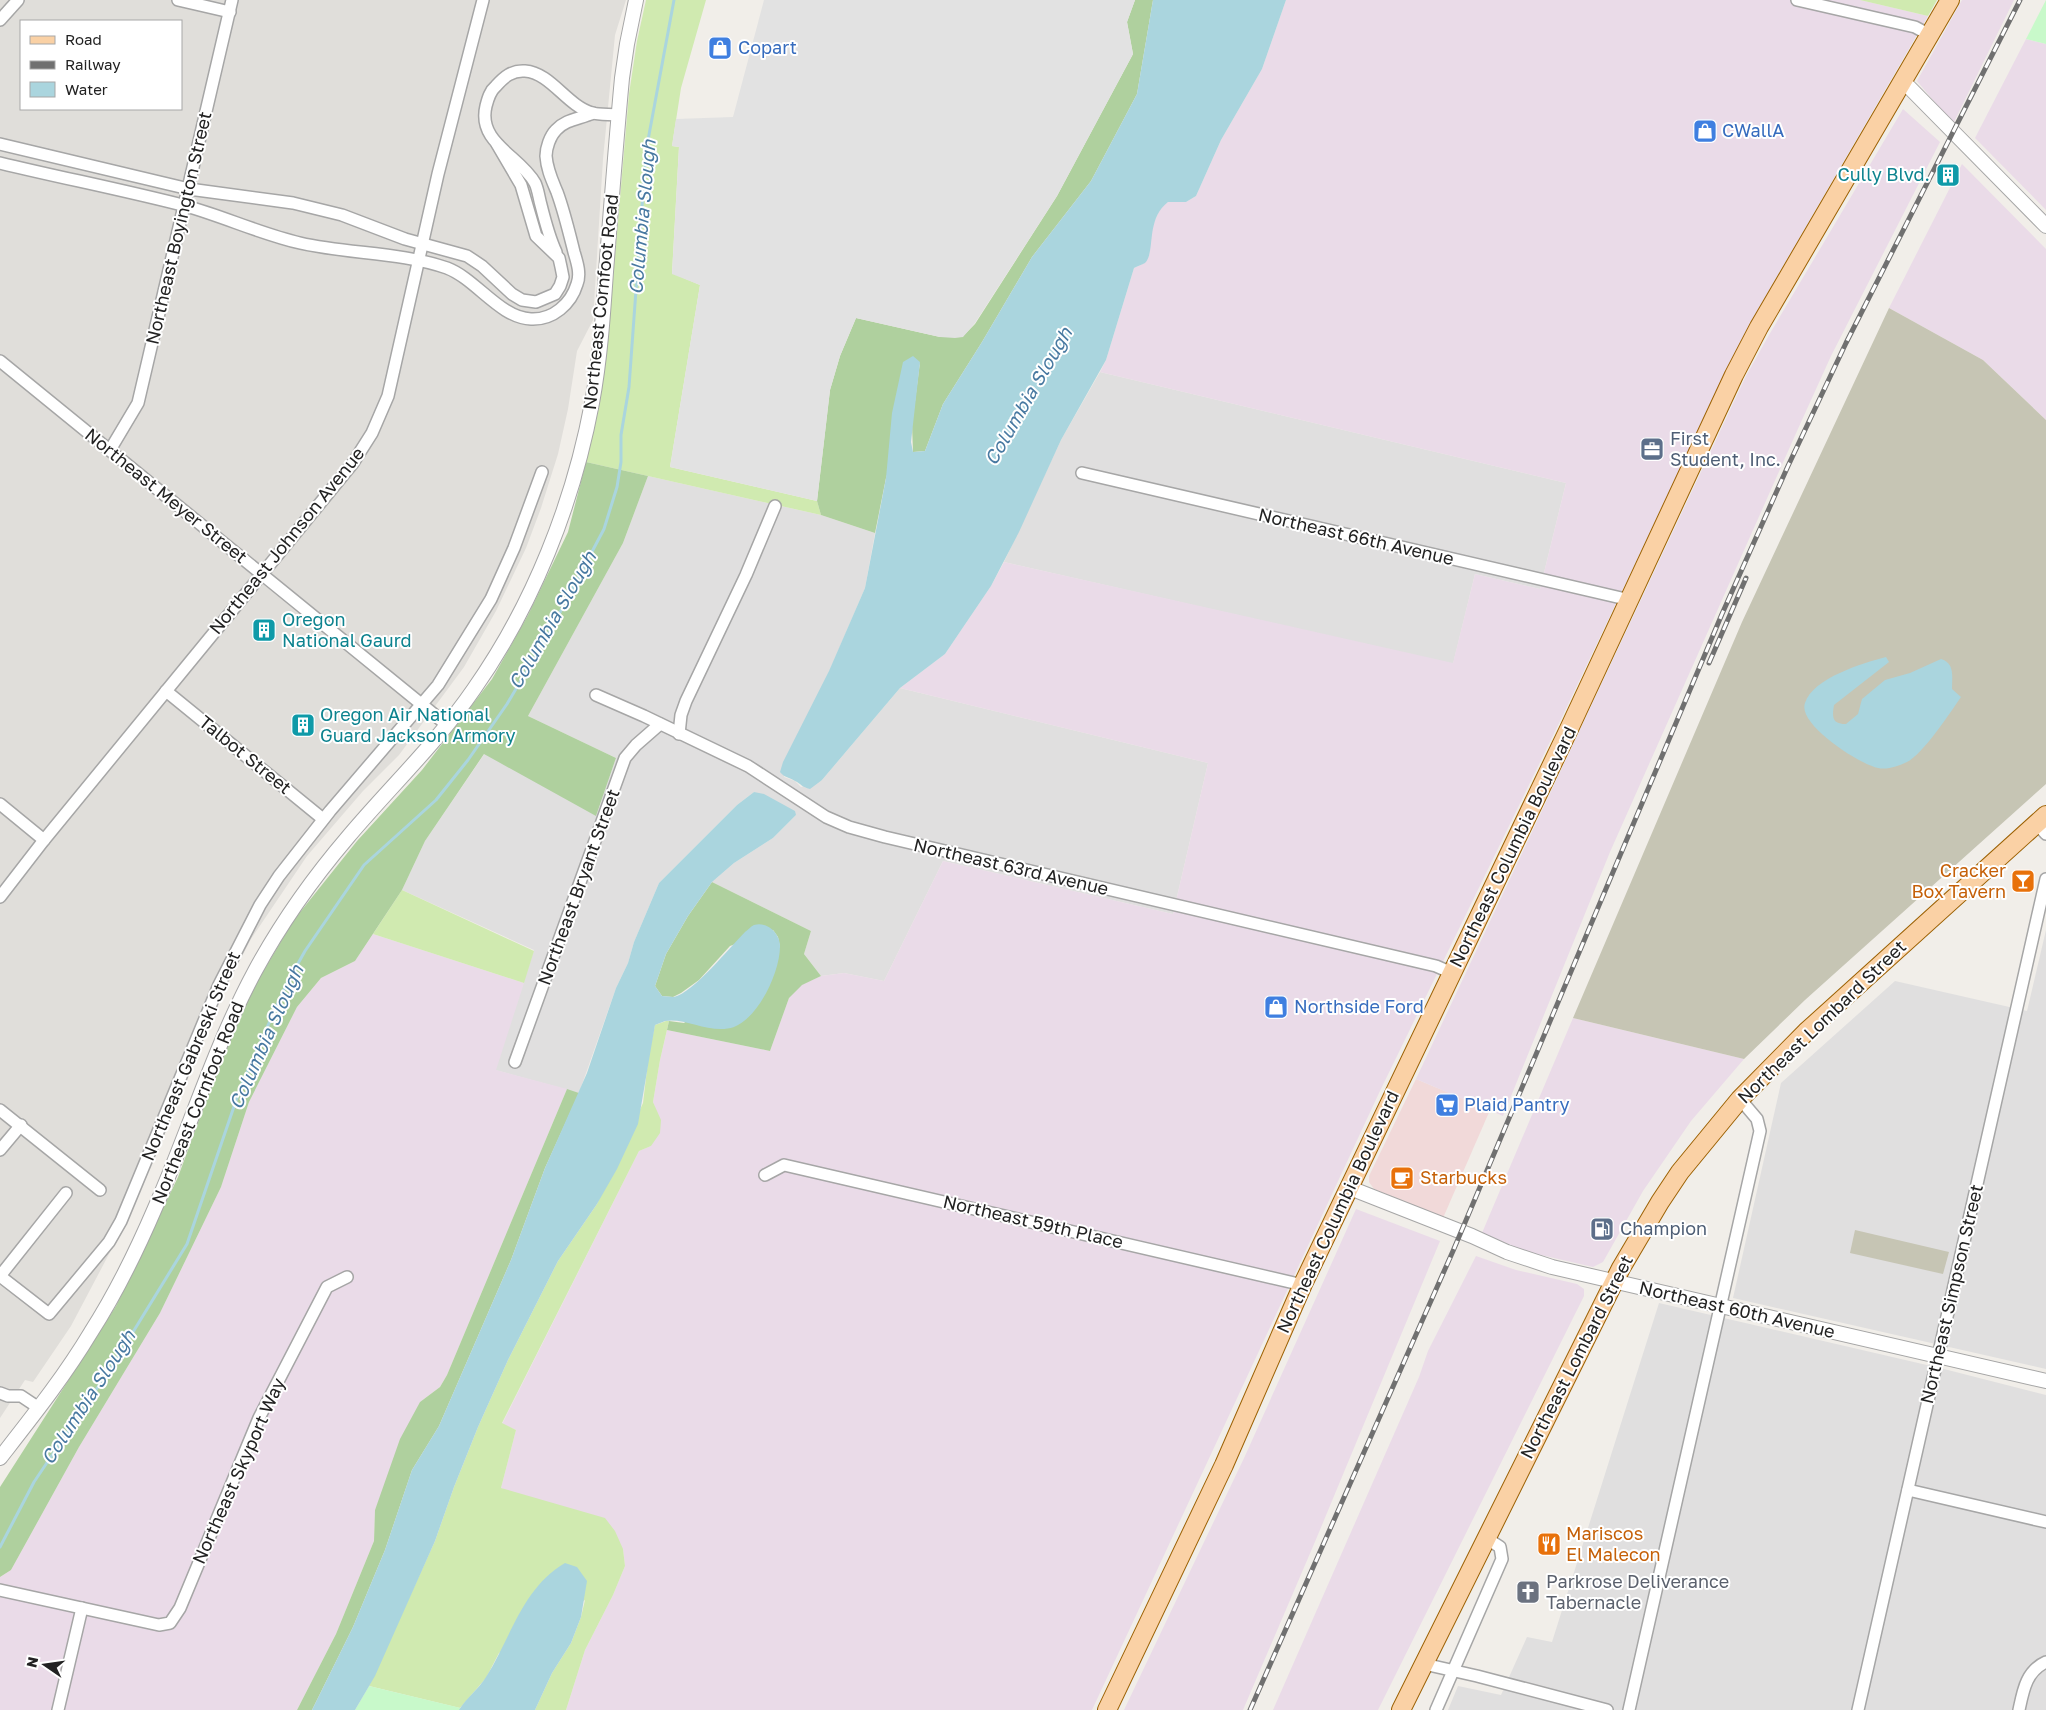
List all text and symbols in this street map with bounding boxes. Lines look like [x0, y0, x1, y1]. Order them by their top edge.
legend [20, 20, 182, 110]
text: Road [65, 30, 102, 48]
shop icon: Copart [707, 35, 733, 61]
place label: Copart [738, 36, 797, 58]
text: Railway [65, 55, 121, 73]
text: Water [65, 80, 108, 98]
street label: Northeast Boyington Street [140, 109, 216, 346]
shop icon: CWallA [1692, 118, 1718, 144]
place label: CWallA [1722, 119, 1784, 141]
water label: Columbia Slough [623, 137, 660, 295]
building icon: Cully Blvd. [1935, 162, 1961, 188]
place label: Cully Blvd. [1837, 163, 1930, 185]
street label: Northeast Cornfoot Road [578, 193, 622, 411]
water label: Columbia Slough [979, 322, 1077, 469]
street label: Northeast Meyer Street [81, 423, 252, 567]
place label: First Student, Inc. [1670, 427, 1781, 470]
office icon: First Student, Inc. [1639, 436, 1665, 462]
street label: Northeast Johnson Avenue [204, 442, 369, 638]
street label: Northeast 66th Avenue [1256, 503, 1456, 569]
water label: Columbia Slough [503, 546, 601, 693]
place label: Oregon National Gaurd [282, 608, 412, 651]
building icon: Oregon National Gaurd [251, 617, 277, 643]
place label: Oregon Air National Guard Jackson Armory [320, 703, 516, 746]
street label: Talbot Street [195, 710, 296, 798]
building icon: Oregon Air National Guard Jackson Armory [290, 712, 316, 738]
street label: Northeast Columbia Boulevard [1444, 723, 1580, 971]
street label: Northeast Bryant Street [532, 786, 624, 988]
street label: Northeast 63rd Avenue [912, 833, 1111, 899]
place label: Cracker Box Tavern [1912, 859, 2006, 902]
bar icon: Cracker Box Tavern [2010, 868, 2036, 894]
street label: Northeast Lombard Street [1732, 935, 1910, 1108]
street label: Northeast Gabreski Street [136, 948, 244, 1164]
water label: Columbia Slough [223, 960, 308, 1112]
shop icon: Northside Ford [1263, 994, 1289, 1020]
place label: Northside Ford [1294, 995, 1424, 1017]
street label: Northeast Cornfoot Road [146, 998, 248, 1207]
street label: Northeast Columbia Boulevard [1271, 1087, 1403, 1336]
supermarket icon: Plaid Pantry [1434, 1092, 1460, 1118]
place label: Plaid Pantry [1464, 1093, 1570, 1115]
cafe icon: Starbucks [1389, 1165, 1415, 1191]
place label: Starbucks [1420, 1166, 1507, 1188]
street label: Northeast Simpson Street [1915, 1182, 1987, 1406]
street label: Northeast 59th Place [941, 1190, 1125, 1252]
fuel station icon: Champion [1589, 1216, 1615, 1242]
place label: Champion [1620, 1217, 1707, 1239]
street label: Northeast Lombard Street [1515, 1251, 1637, 1462]
street label: Northeast 60th Avenue [1637, 1276, 1837, 1342]
water label: Columbia Slough [36, 1324, 140, 1468]
street label: Northeast Skyport Way [187, 1374, 289, 1567]
place label: Mariscos El Malecon [1566, 1522, 1661, 1565]
restaurant icon: Mariscos El Malecon [1536, 1531, 1562, 1557]
place label: Parkrose Deliverance Tabernacle [1546, 1570, 1729, 1613]
church icon: Parkrose Deliverance Tabernacle [1515, 1579, 1541, 1605]
north arrow [20, 1640, 70, 1690]
text: N [22, 1655, 41, 1669]

